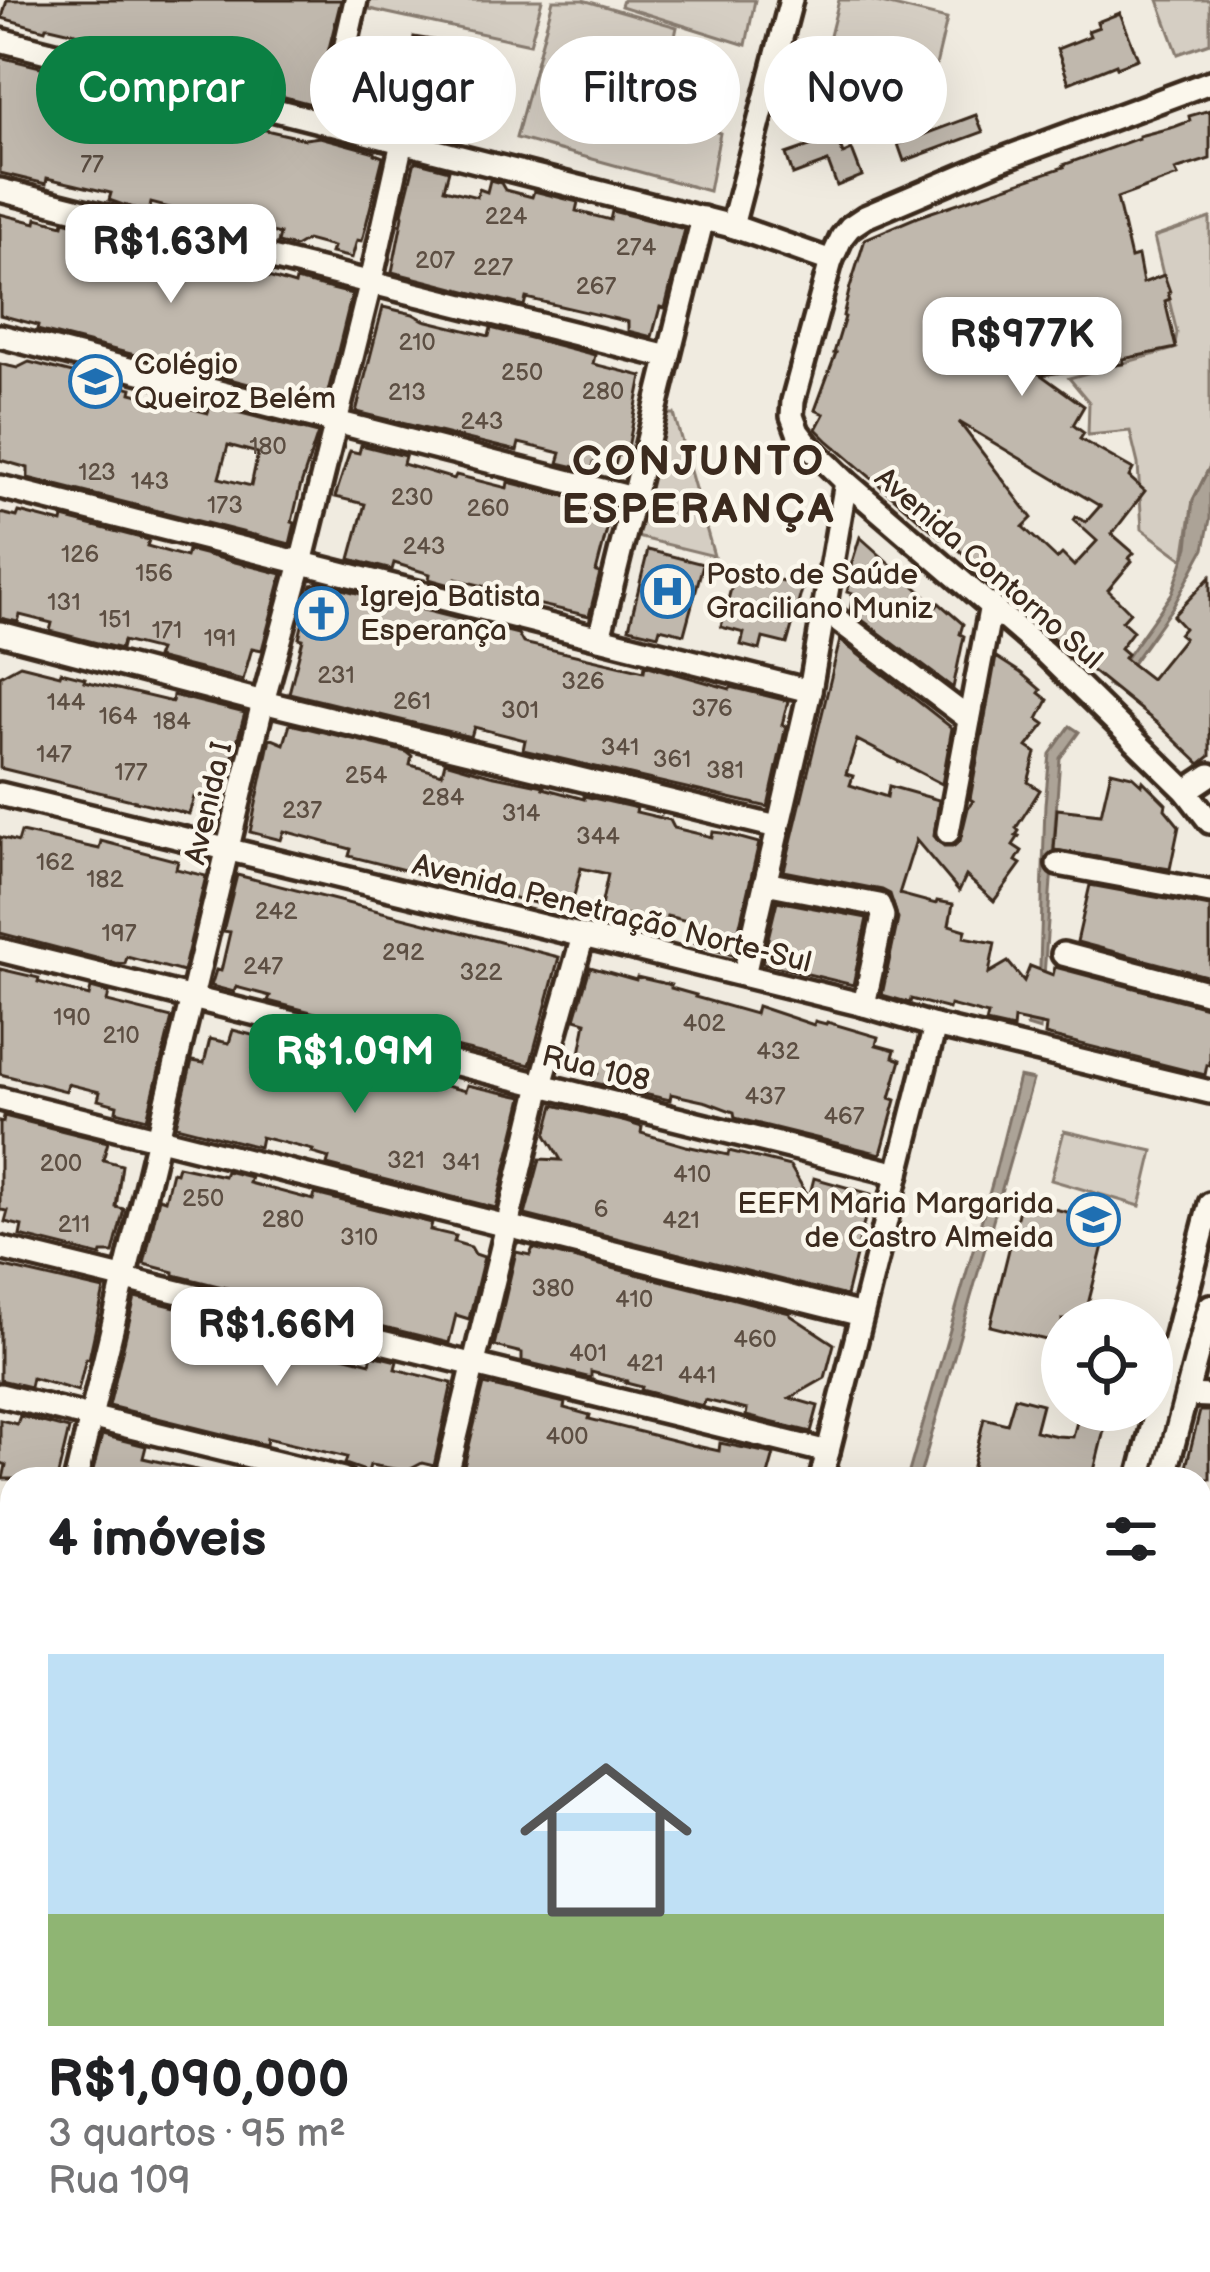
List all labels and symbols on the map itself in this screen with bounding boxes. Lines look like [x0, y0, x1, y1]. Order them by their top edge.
house number: 77 [80, 150, 104, 179]
house number: 224 [485, 202, 528, 231]
pin: R$1.63M [60, 204, 282, 306]
house number: 274 [616, 233, 657, 262]
house number: 207 [415, 246, 455, 275]
house number: 227 [473, 253, 513, 282]
house number: 267 [576, 272, 617, 301]
pin: R$977K [924, 297, 1120, 399]
house number: 210 [398, 328, 436, 357]
place label: Colégio Queiroz Belém [134, 347, 336, 417]
school or university icon: Colégio Queiroz Belém [67, 353, 123, 409]
house number: 250 [501, 358, 543, 387]
house number: 280 [582, 377, 624, 406]
house number: 213 [388, 378, 426, 407]
house number: 243 [460, 407, 504, 436]
house number: 180 [249, 432, 287, 461]
district label: CONJUNTO ESPERANÇA [562, 437, 836, 536]
house number: 123 [78, 458, 116, 487]
street label: Avenida Contorno Sul [867, 460, 1110, 678]
house number: 143 [131, 467, 169, 496]
house number: 230 [391, 483, 433, 512]
house number: 173 [207, 491, 243, 520]
house number: 260 [467, 494, 509, 523]
house number: 243 [402, 532, 446, 561]
house number: 126 [61, 540, 99, 569]
place label: Posto de Saúde Graciliano Muniz [706, 557, 933, 627]
house number: 156 [135, 559, 173, 588]
hospital icon: Posto de Saúde Graciliano Muniz [639, 563, 695, 619]
place label: Igreja Batista Esperança [360, 579, 541, 649]
church icon: Igreja Batista Esperança [293, 585, 349, 641]
house number: 131 [47, 588, 81, 617]
house number: 151 [99, 605, 131, 634]
house number: 171 [152, 616, 182, 645]
house number: 191 [204, 624, 236, 653]
house number: 231 [317, 661, 355, 690]
house number: 326 [561, 667, 605, 696]
house number: 261 [393, 687, 431, 716]
house number: 144 [47, 688, 86, 717]
house number: 376 [691, 694, 733, 723]
house number: 301 [501, 696, 539, 725]
house number: 164 [99, 702, 138, 731]
house number: 184 [153, 707, 191, 736]
house number: 341 [601, 733, 639, 762]
street label: Avenida I [177, 738, 241, 868]
house number: 147 [36, 740, 72, 769]
house number: 361 [653, 745, 691, 774]
house number: 381 [706, 756, 744, 785]
house number: 177 [115, 758, 148, 787]
house number: 254 [345, 761, 388, 790]
house number: 284 [422, 783, 465, 812]
house number: 237 [282, 796, 322, 825]
house number: 314 [502, 799, 541, 828]
house number: 344 [576, 822, 620, 851]
street label: Avenida Penetração Norte-Sul [409, 847, 815, 981]
house number: 162 [36, 848, 74, 877]
house number: 182 [86, 865, 124, 894]
house number: 242 [255, 897, 297, 926]
house number: 197 [102, 919, 137, 948]
house number: 292 [382, 938, 424, 967]
house number: 247 [243, 952, 283, 981]
house number: 322 [459, 958, 503, 987]
house number: 190 [53, 1003, 91, 1032]
house number: 402 [683, 1009, 725, 1038]
pin: R$1.09M [244, 1014, 466, 1116]
house number: 210 [102, 1021, 140, 1050]
house number: 432 [756, 1037, 800, 1066]
street label: Rua 108 [538, 1038, 653, 1100]
house number: 437 [744, 1082, 786, 1111]
house number: 467 [823, 1102, 865, 1131]
house number: 321 [387, 1146, 425, 1175]
house number: 341 [442, 1148, 480, 1177]
house number: 200 [40, 1149, 82, 1178]
house number: 410 [673, 1160, 711, 1189]
house number: 250 [182, 1184, 224, 1213]
place label: EEFM Maria Margarida de Castro Almeida [737, 1186, 1054, 1256]
school or university icon: EEFM Maria Margarida de Castro Almeida [1065, 1192, 1121, 1248]
house number: 6 [594, 1195, 608, 1224]
house number: 280 [262, 1205, 304, 1234]
house number: 421 [662, 1206, 700, 1235]
house number: 211 [58, 1210, 90, 1239]
house number: 310 [340, 1223, 378, 1252]
house number: 380 [532, 1274, 574, 1303]
house number: 410 [615, 1285, 653, 1314]
pin: R$1.66M [166, 1287, 388, 1389]
house number: 460 [733, 1325, 777, 1354]
house number: 401 [569, 1339, 607, 1368]
house number: 421 [626, 1349, 664, 1378]
house number: 441 [678, 1361, 716, 1390]
house number: 400 [546, 1422, 588, 1451]

